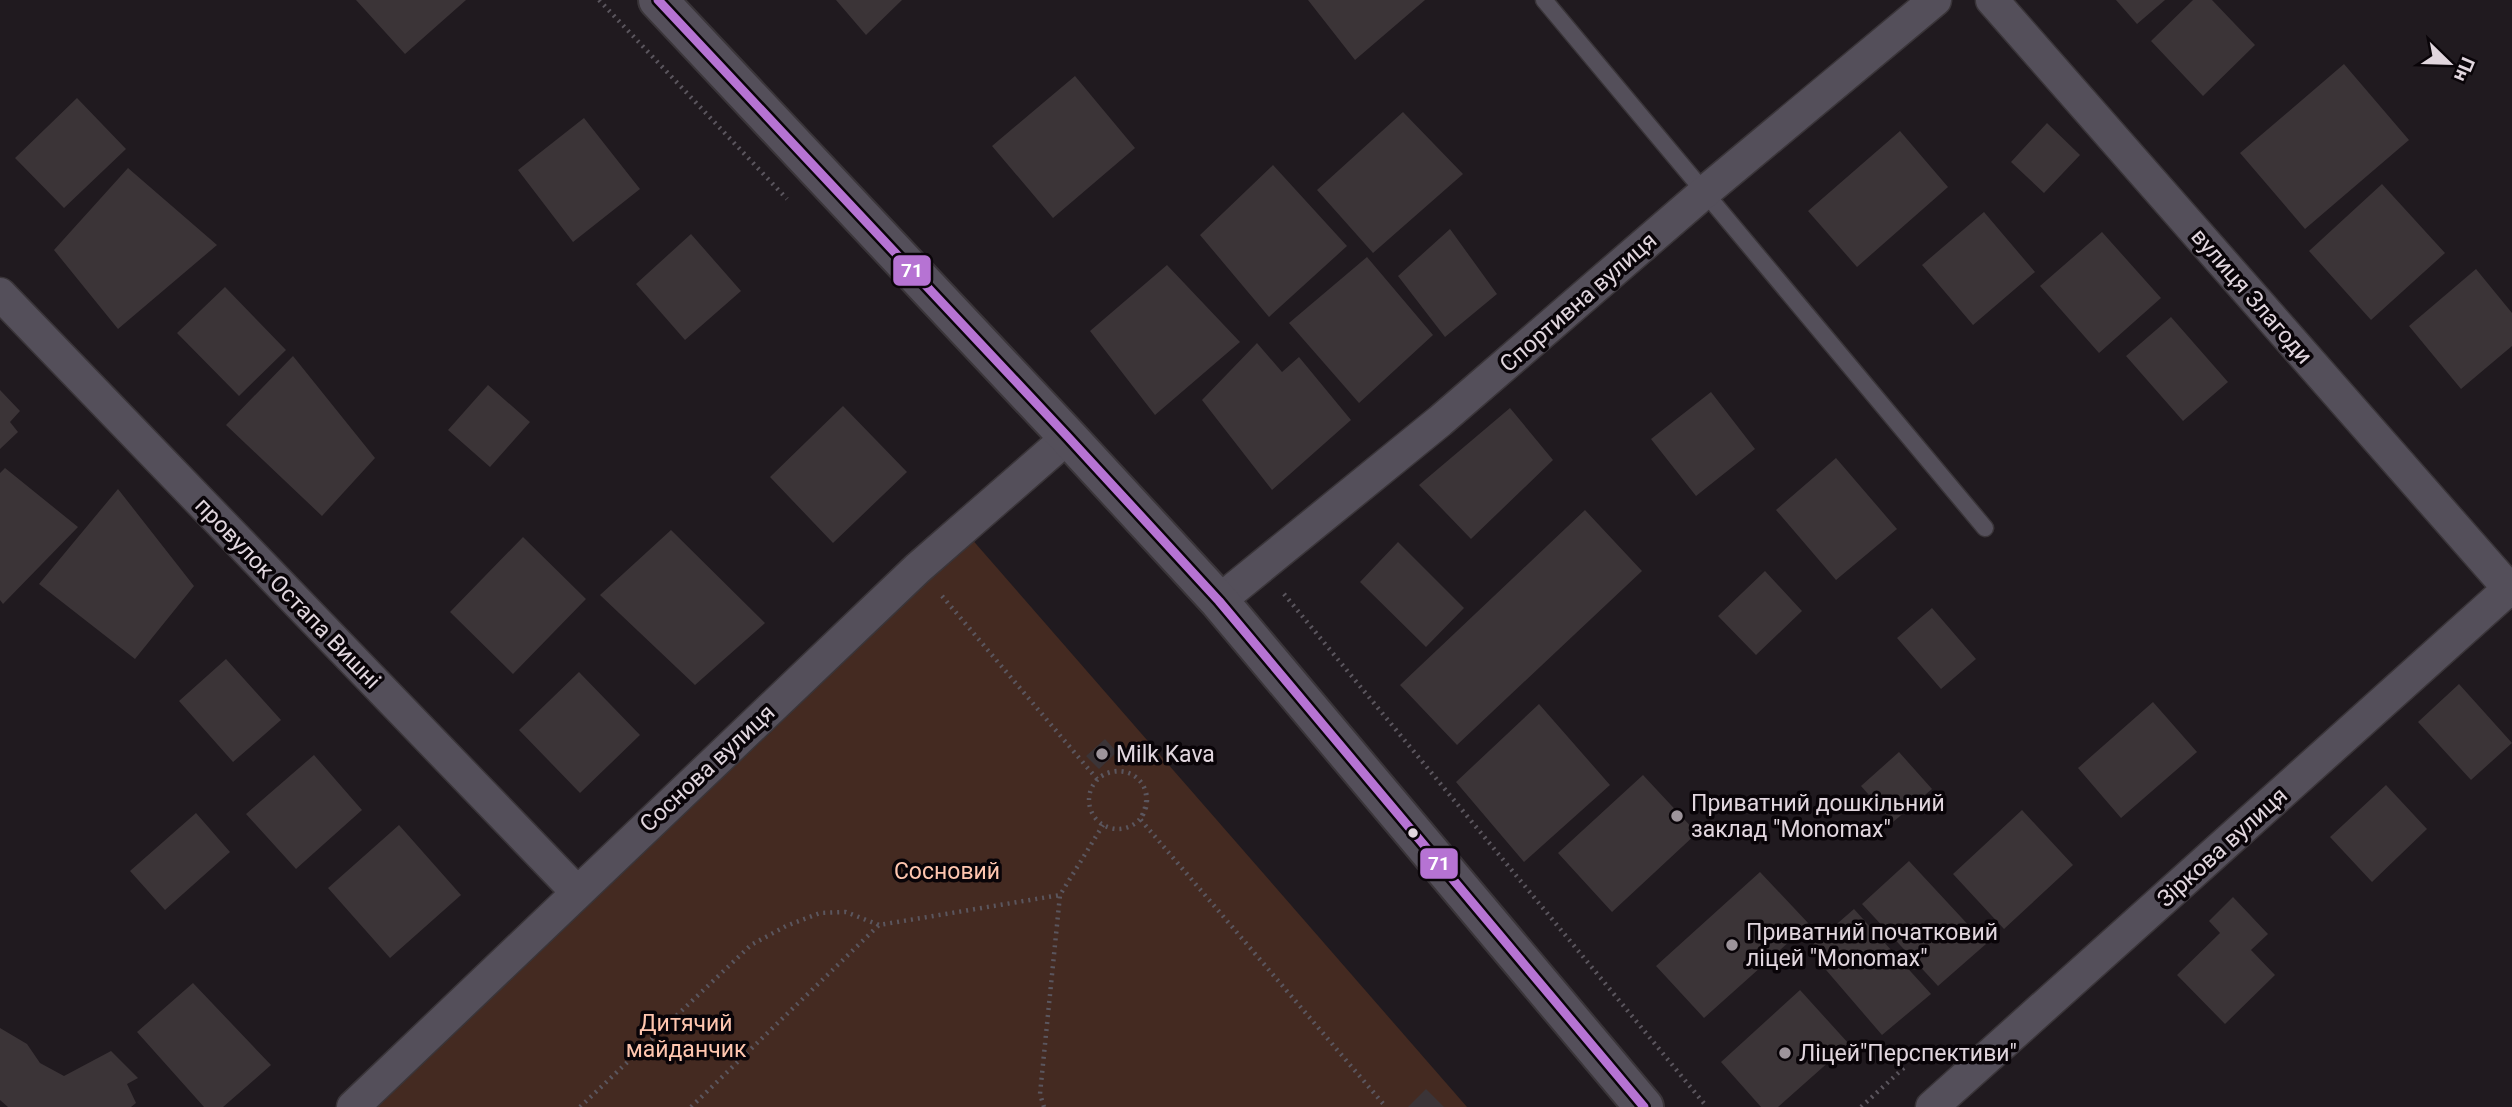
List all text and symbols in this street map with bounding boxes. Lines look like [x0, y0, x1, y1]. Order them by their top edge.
north arrow [2414, 28, 2484, 98]
text: Пн [2449, 54, 2479, 85]
street label: вулиця Злагоди [2186, 223, 2318, 370]
street label: Спортивна вулиця [1494, 227, 1662, 378]
line badge: 71 [892, 254, 932, 287]
text: 71 [901, 259, 923, 282]
street label: провулок Остапа Вишні [189, 492, 386, 694]
street label: Соснова вулиця [634, 699, 780, 838]
place label: Milk Kava [1116, 741, 1215, 768]
marker: Milk Kava [1094, 746, 1110, 762]
street label: Зіркова вулиця [2152, 782, 2293, 913]
place label: Приватний дошкільний заклад "Monomax" [1691, 790, 1945, 843]
marker: Приватний дошкільний заклад "Monomax" [1669, 808, 1685, 824]
unlabelled marker [1406, 826, 1420, 840]
line badge: 71 [1419, 847, 1459, 880]
text: 71 [1428, 852, 1450, 875]
park label: Сосновий [894, 858, 1000, 885]
place label: Приватний початковий ліцей "Monomax" [1746, 919, 1998, 972]
marker: Приватний початковий ліцей "Monomax" [1724, 937, 1740, 953]
park label: Дитячий майданчик [626, 1010, 747, 1063]
place label: Ліцей"Перспективи" [1799, 1040, 2017, 1067]
marker: Ліцей"Перспективи" [1777, 1045, 1793, 1061]

